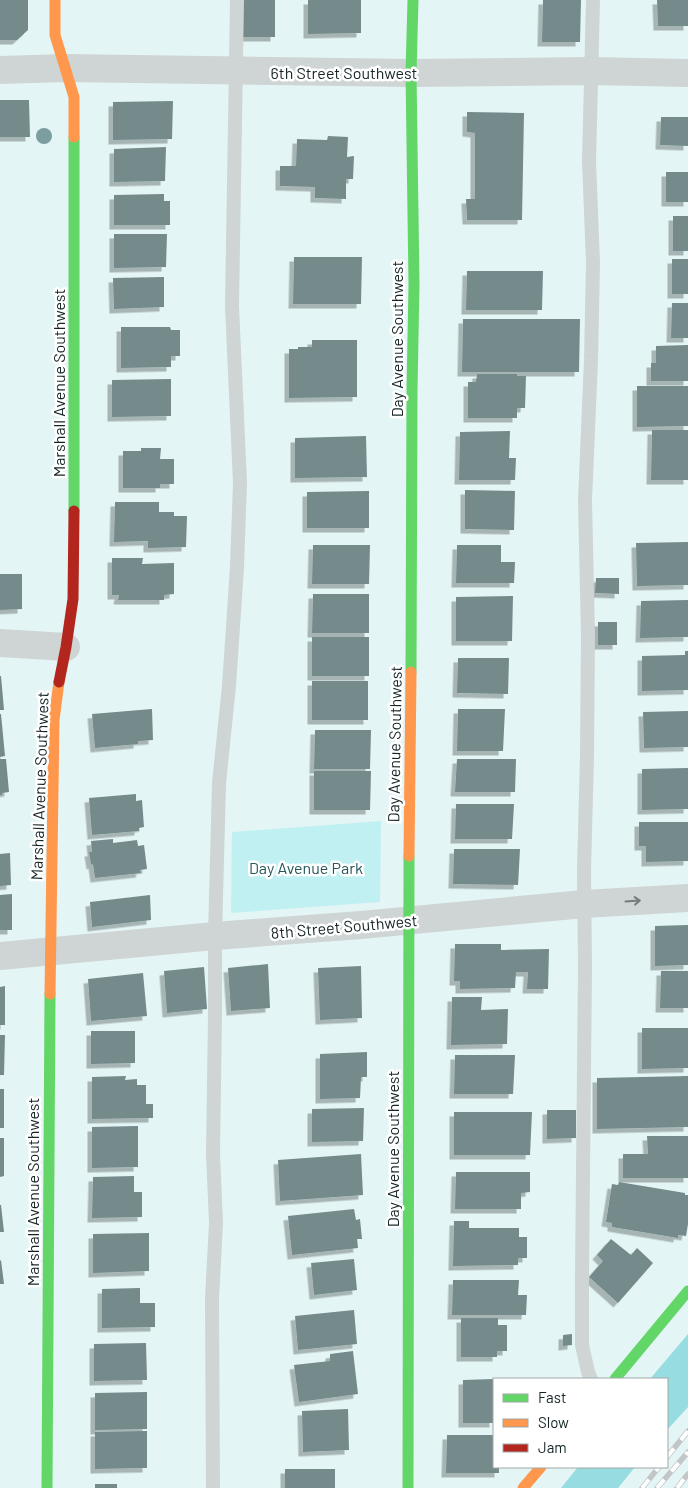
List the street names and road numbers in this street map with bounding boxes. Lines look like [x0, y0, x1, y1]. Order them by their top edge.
street label: 6th Street Southwest [271, 63, 417, 82]
street label: Day Avenue Southwest [387, 261, 406, 417]
street label: Marshall Avenue Southwest [49, 289, 68, 477]
street label: Day Avenue Southwest [383, 666, 405, 822]
street label: Marshall Avenue Southwest [26, 691, 52, 881]
street label: 8th Street Southwest [270, 910, 418, 942]
street label: Day Avenue Southwest [383, 1071, 402, 1227]
street label: Marshall Avenue Southwest [23, 1098, 42, 1286]

